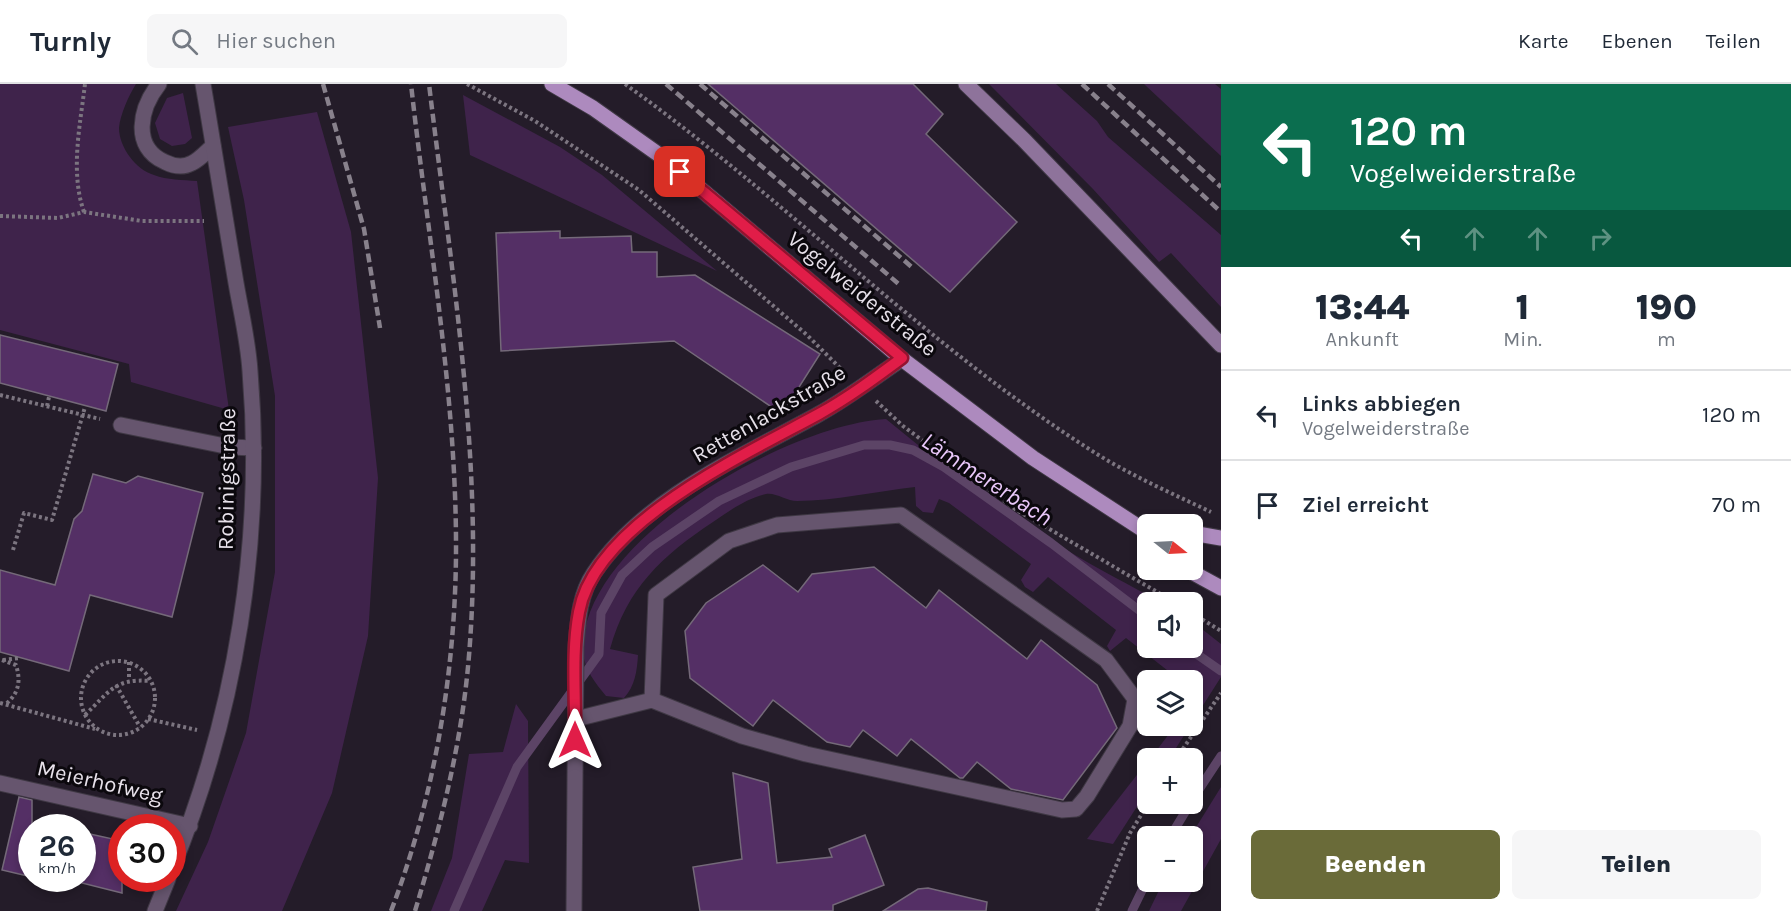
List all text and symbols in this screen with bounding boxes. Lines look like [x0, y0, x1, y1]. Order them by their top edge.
search box [147, 14, 567, 68]
text: Turnly [30, 25, 111, 58]
icon: search [168, 25, 201, 58]
text: Hier suchen [216, 28, 336, 54]
text: Karte [1518, 29, 1569, 53]
text: Ebenen [1602, 29, 1673, 53]
text: Teilen [1706, 29, 1761, 53]
text: 120 m [1350, 106, 1467, 156]
icon: left [1251, 108, 1329, 186]
pin [654, 146, 705, 197]
icon: arrive [663, 155, 696, 188]
text: Vogelweiderstraße [1350, 157, 1576, 189]
icon: left [1395, 222, 1428, 255]
icon: ahead [1458, 222, 1491, 255]
icon: ahead [1521, 222, 1554, 255]
icon: right [1584, 222, 1617, 255]
street label: Vogelweiderstraße [782, 226, 942, 362]
text: 13:44 [1315, 286, 1409, 328]
text: 1 [1516, 286, 1529, 328]
text: 190 [1636, 286, 1697, 328]
text: Ankunft [1325, 328, 1399, 351]
text: Min. [1503, 328, 1542, 351]
text: m [1657, 328, 1676, 351]
street label: Rettenlackstraße [688, 360, 850, 468]
text: Links abbiegen [1302, 391, 1461, 417]
icon: left [1251, 399, 1284, 432]
text: 120 m [1702, 402, 1761, 428]
street label: Robinigstraße [213, 408, 241, 550]
text: Vogelweiderstraße [1302, 417, 1470, 440]
water label: Lämmererbach [916, 426, 1058, 532]
icon: arrive [1251, 489, 1284, 522]
text: Ziel erreicht [1302, 492, 1429, 518]
text: 70 m [1712, 492, 1761, 518]
north arrow [1137, 514, 1203, 580]
map controls [1137, 514, 1203, 892]
button: sound [1137, 592, 1203, 658]
button: layers [1137, 670, 1203, 736]
position arrow [543, 708, 607, 772]
button: + [1137, 748, 1203, 814]
street label: Meierhofweg [35, 755, 166, 809]
speed limit sign: 30 [108, 814, 186, 892]
button: − [1137, 826, 1203, 892]
text: 26 [39, 828, 75, 864]
button: Beenden [1251, 830, 1500, 899]
button: Teilen [1512, 830, 1761, 899]
text: km/h [38, 859, 76, 877]

